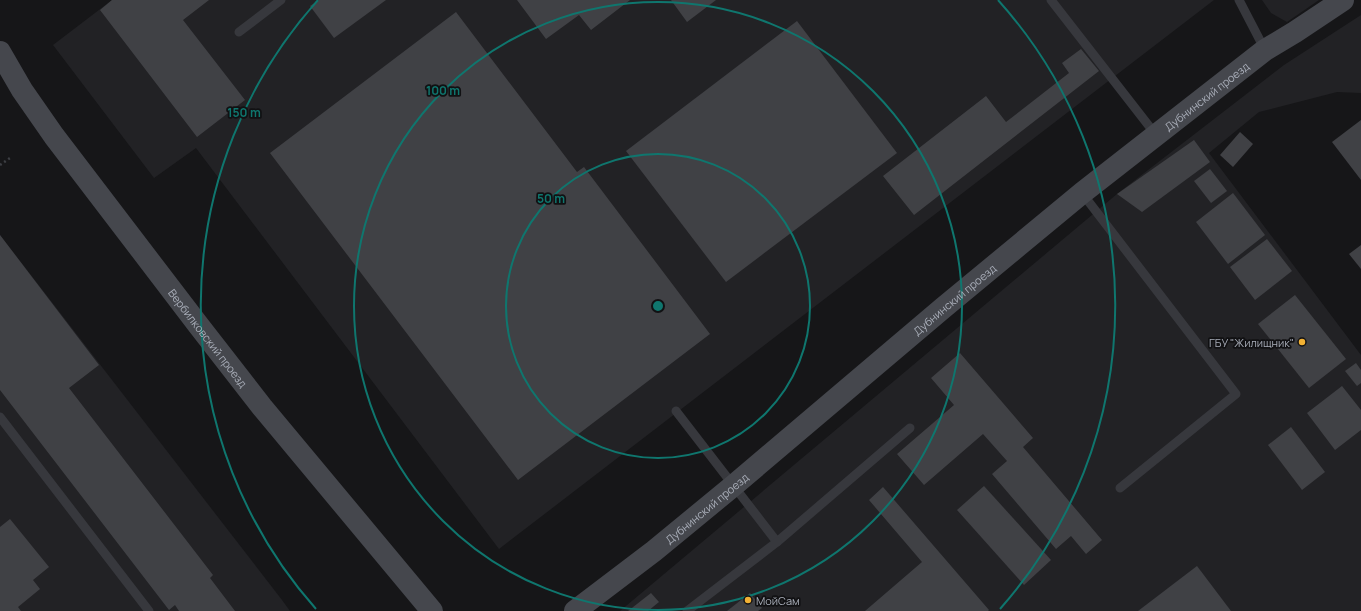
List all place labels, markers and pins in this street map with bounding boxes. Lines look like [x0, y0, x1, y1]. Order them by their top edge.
centre of rings [651, 299, 665, 313]
place label: ГБУ "Жилищник" [1209, 335, 1294, 350]
marker: ГБУ "Жилищник" [1297, 337, 1307, 347]
place label: МойСам [756, 593, 800, 608]
marker: МойСам [743, 595, 753, 605]

